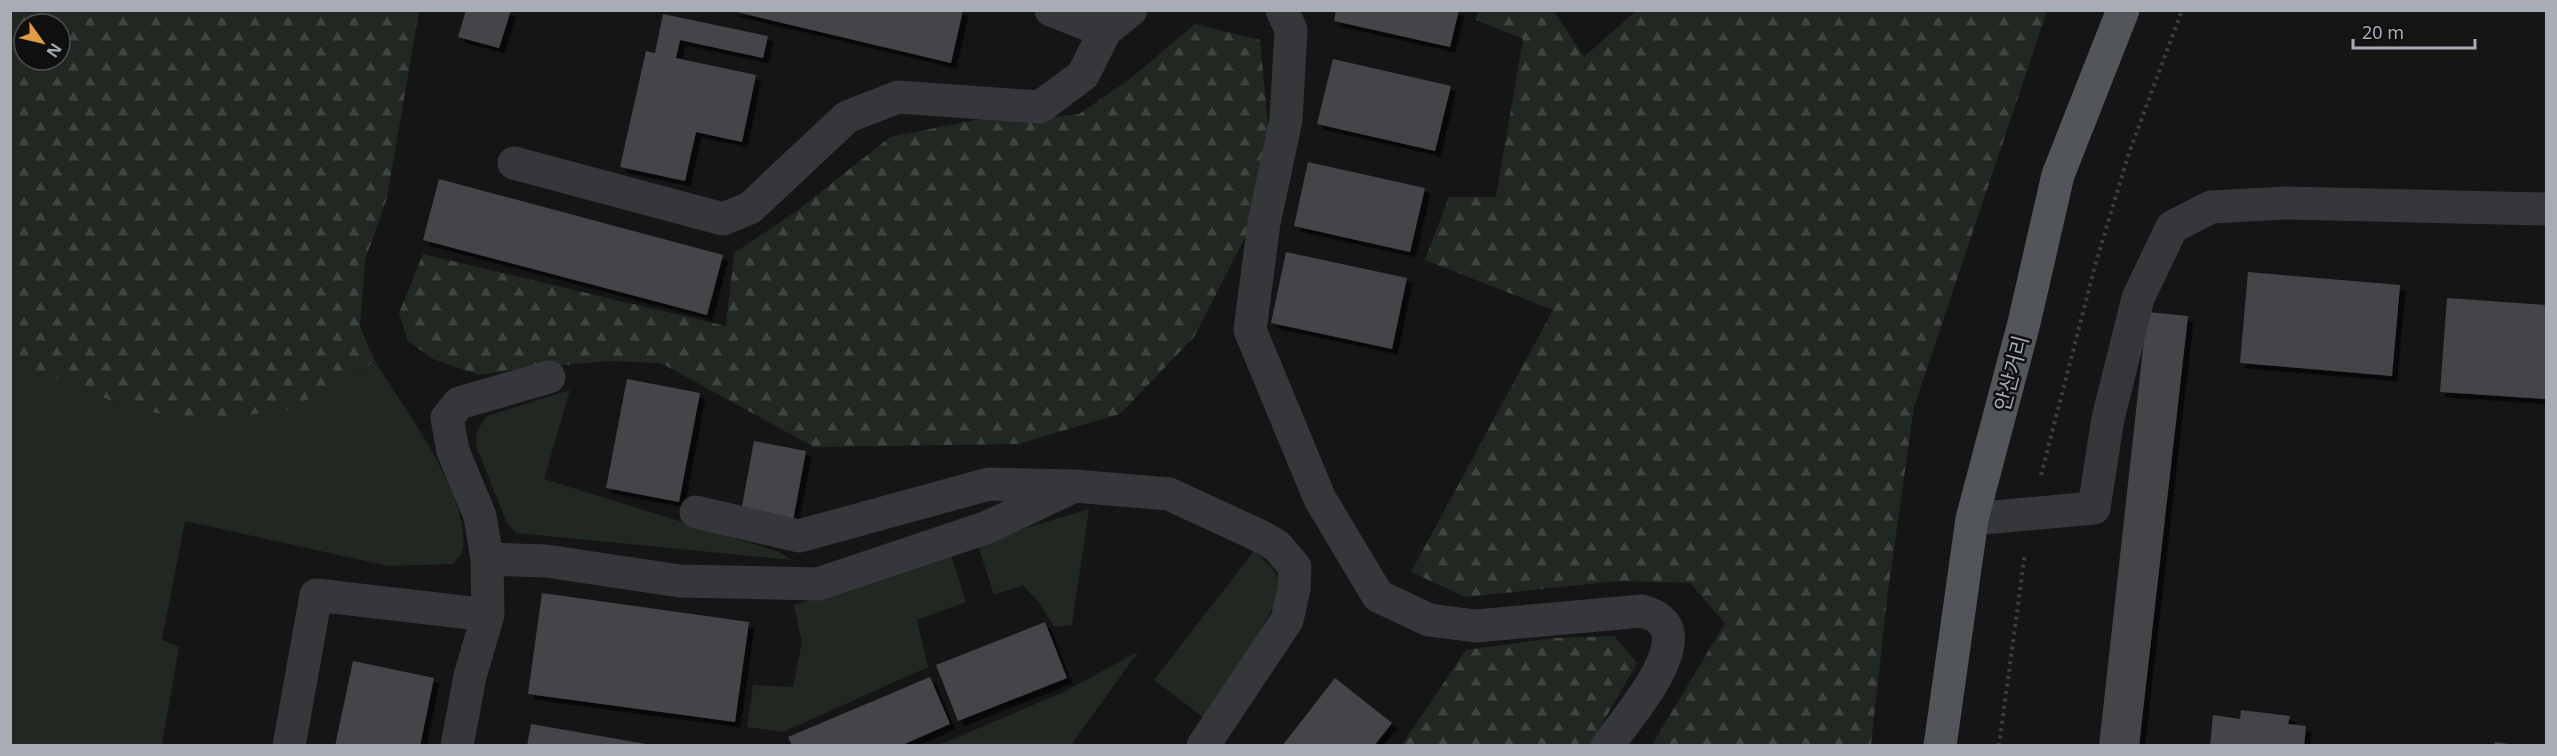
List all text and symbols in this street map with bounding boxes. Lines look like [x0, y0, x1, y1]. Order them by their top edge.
north arrow [12, 12, 72, 72]
scale bar [2353, 12, 2474, 50]
text: 20 m [2362, 20, 2404, 44]
text: N [42, 39, 67, 62]
street label: 안산거리 [1987, 332, 2035, 414]

